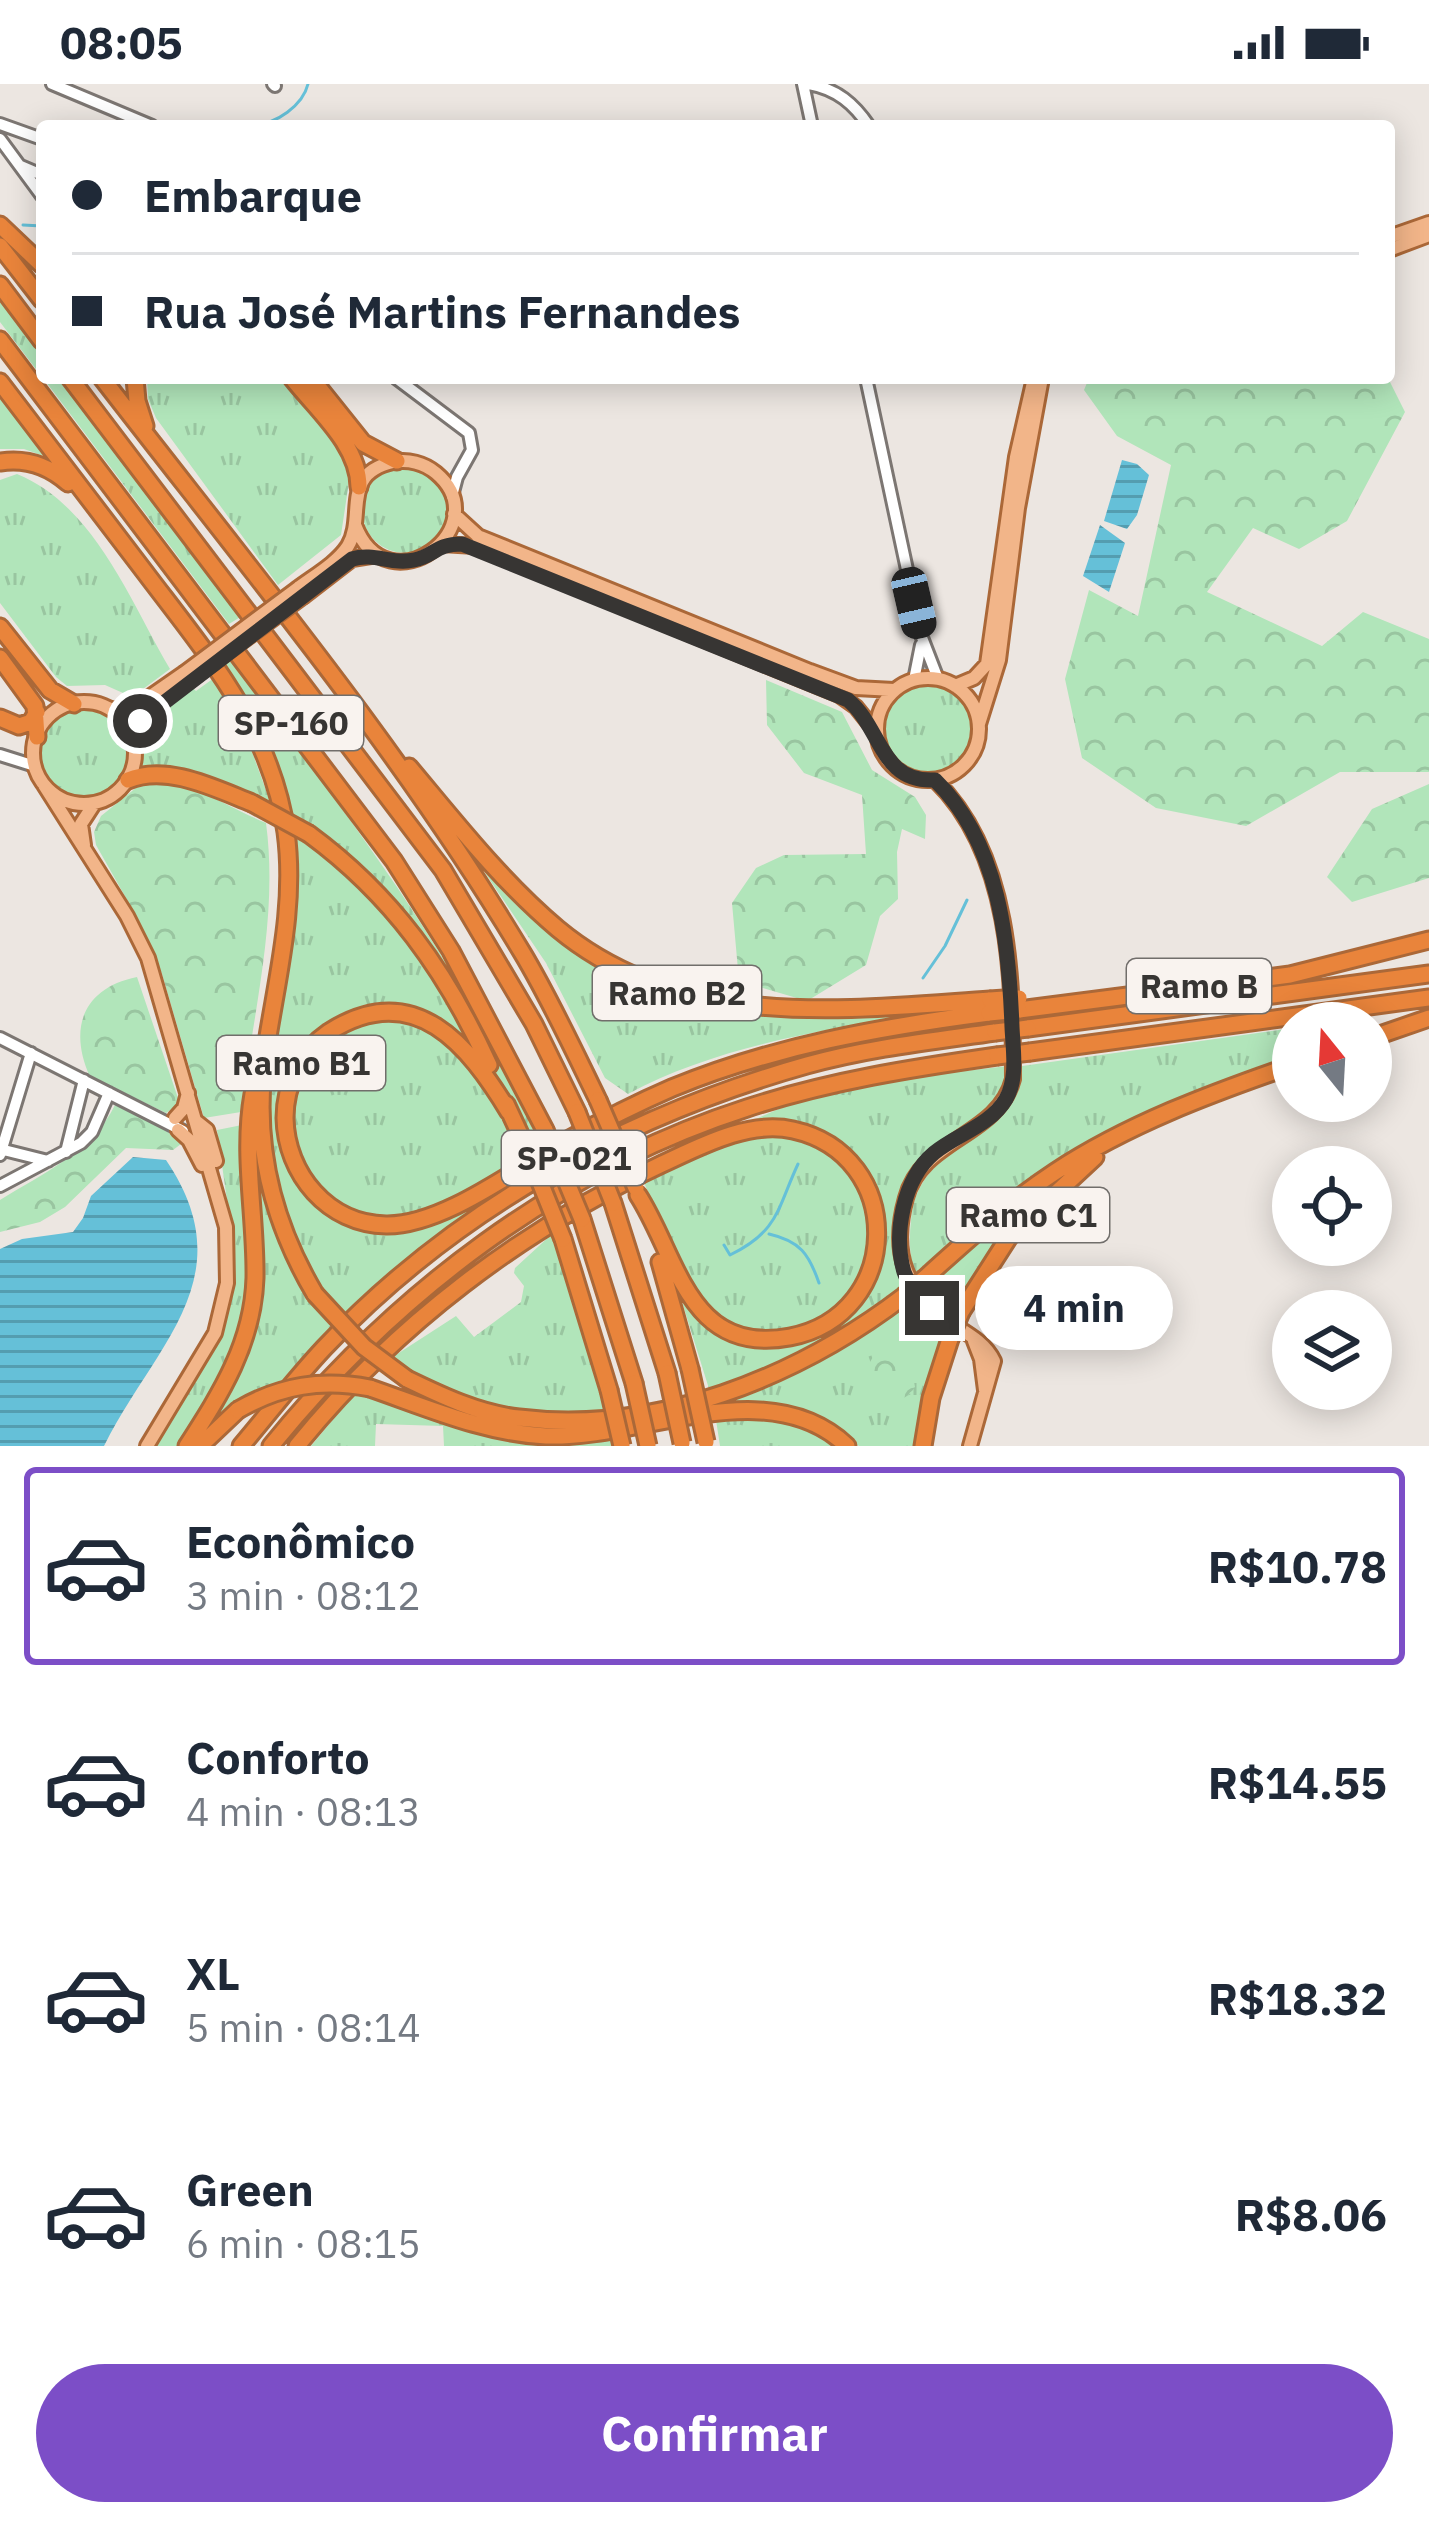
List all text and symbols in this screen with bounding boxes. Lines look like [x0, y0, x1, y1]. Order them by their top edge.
text: 08:05 [60, 13, 183, 71]
text: Embarque [144, 166, 362, 224]
text: Rua José Martins Fernandes [144, 282, 740, 340]
car [888, 564, 940, 642]
route start [113, 694, 167, 748]
road number: SP-160 [219, 696, 363, 750]
road number: Ramo B [1127, 959, 1271, 1013]
road number: Ramo B2 [593, 966, 761, 1020]
north arrow [1272, 1002, 1392, 1122]
map controls [1272, 1002, 1392, 1410]
road number: Ramo B1 [217, 1036, 385, 1090]
road number: SP-021 [502, 1131, 646, 1185]
button: locate [1272, 1146, 1392, 1266]
road number: Ramo C1 [947, 1188, 1109, 1242]
callout: 4 min [974, 1266, 1172, 1350]
route end [905, 1281, 959, 1335]
text: 4 min [1023, 1282, 1125, 1333]
button: layers [1272, 1290, 1392, 1410]
icon: car [42, 1512, 150, 1620]
text: Econômico [186, 1512, 415, 1570]
text: R$10.78 [1208, 1537, 1387, 1595]
text: 3 min · 08:12 [186, 1570, 421, 1621]
icon: car [42, 1728, 150, 1836]
text: Conforto [186, 1728, 370, 1786]
text: R$14.55 [1208, 1753, 1387, 1811]
text: 4 min · 08:13 [186, 1786, 421, 1837]
icon: car [42, 1944, 150, 2052]
text: XL [186, 1944, 240, 2002]
text: R$18.32 [1208, 1969, 1387, 2027]
text: 5 min · 08:14 [186, 2002, 421, 2053]
icon: car [42, 2160, 150, 2268]
text: Green [186, 2160, 314, 2218]
text: R$8.06 [1235, 2185, 1387, 2243]
text: 6 min · 08:15 [186, 2218, 421, 2269]
button: Confirmar [36, 2364, 1393, 2502]

